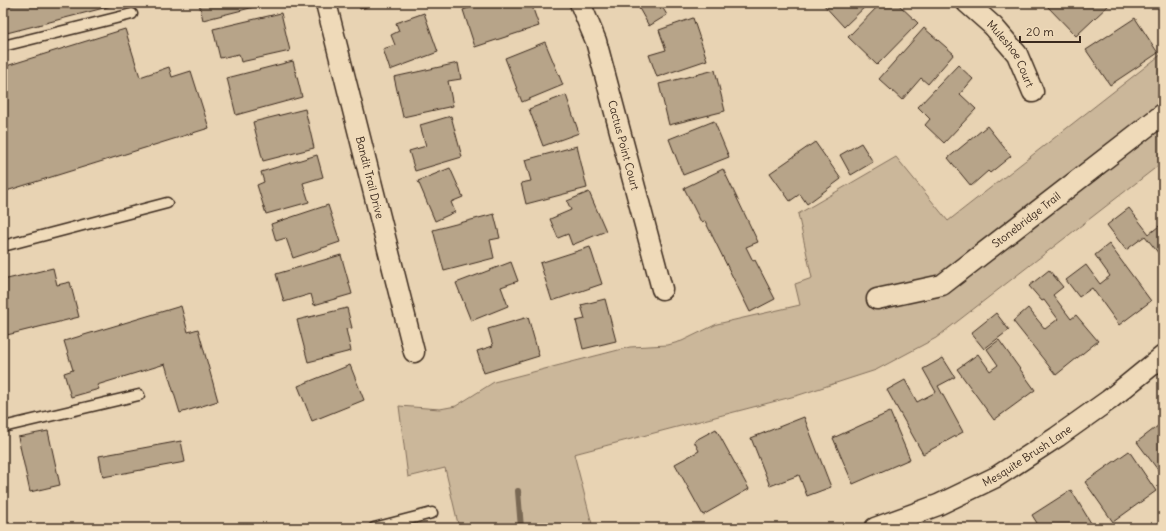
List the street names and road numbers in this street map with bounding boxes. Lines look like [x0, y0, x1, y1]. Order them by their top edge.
street label: Muleshoe Court [984, 17, 1037, 90]
street label: Cactus Point Court [605, 99, 642, 192]
street label: Bandit Trail Drive [353, 135, 387, 220]
street label: Stonebridge Trail [989, 189, 1063, 251]
street label: Mesquite Brush Lane [980, 422, 1074, 490]

